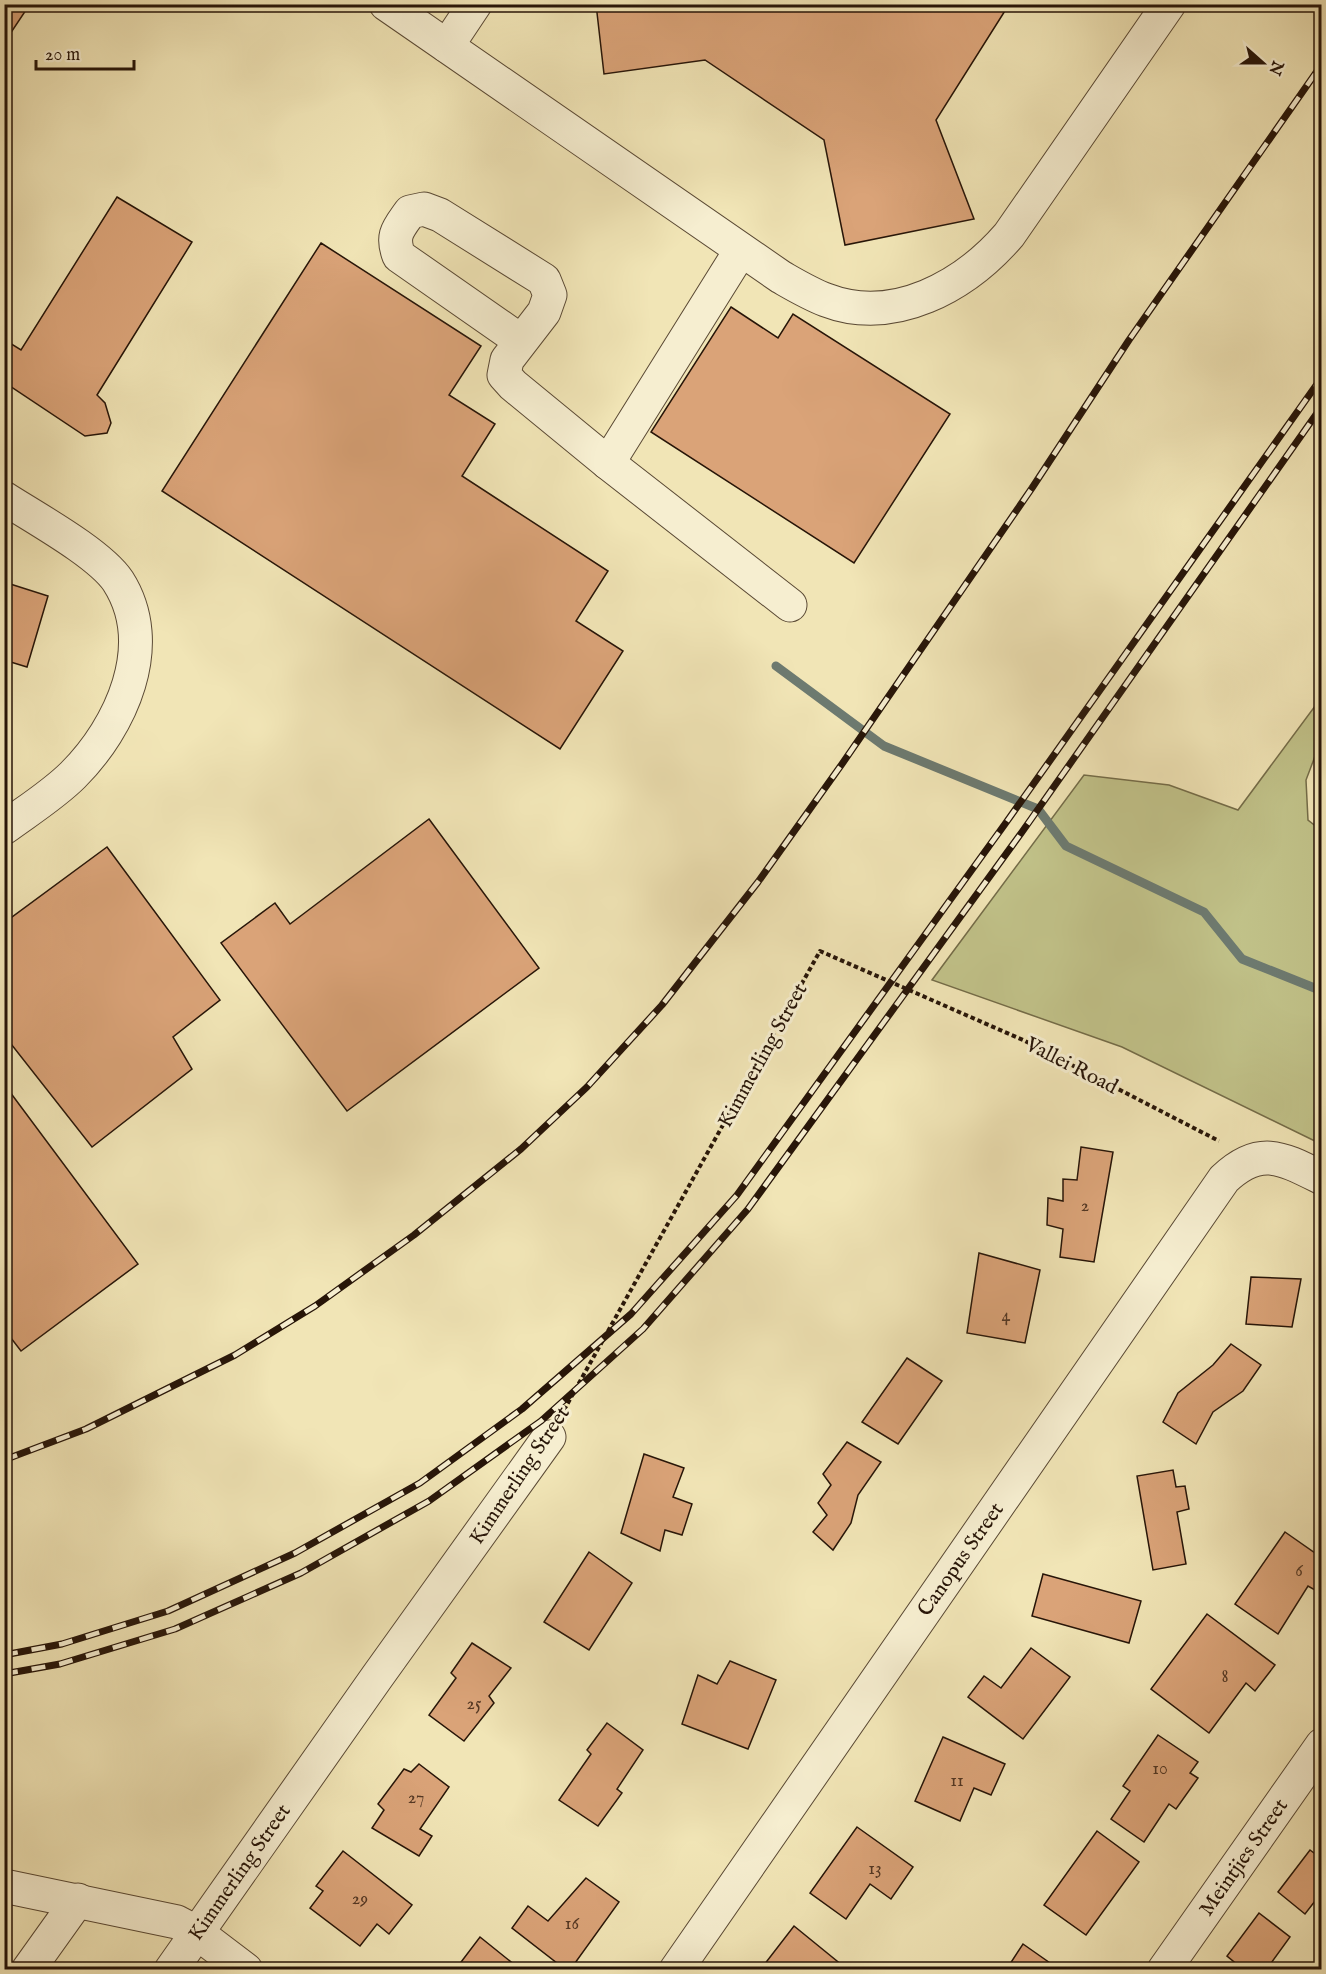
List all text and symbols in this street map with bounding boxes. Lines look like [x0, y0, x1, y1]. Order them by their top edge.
scale bar [36, 33, 134, 71]
north arrow [1233, 33, 1293, 93]
text: 20 m [45, 44, 80, 67]
text: N [1263, 57, 1287, 78]
street label: Kimmerling Street [712, 979, 814, 1133]
street label: Vallei Road [1020, 1031, 1123, 1101]
house number: 2 [1081, 1195, 1089, 1218]
house number: 4 [1002, 1305, 1011, 1328]
street label: Kimmerling Street [464, 1401, 577, 1550]
street label: Canopus Street [912, 1498, 1010, 1622]
house number: 6 [1295, 1560, 1303, 1583]
house number: 8 [1221, 1666, 1229, 1689]
house number: 25 [467, 1693, 482, 1716]
house number: 10 [1152, 1758, 1168, 1781]
house number: 11 [950, 1770, 964, 1793]
house number: 27 [408, 1787, 424, 1810]
street label: Meintjies Street [1194, 1794, 1295, 1922]
street label: Kimmerling Street [183, 1799, 298, 1947]
house number: 13 [868, 1858, 882, 1881]
house number: 29 [352, 1888, 368, 1911]
house number: 16 [565, 1913, 580, 1936]

